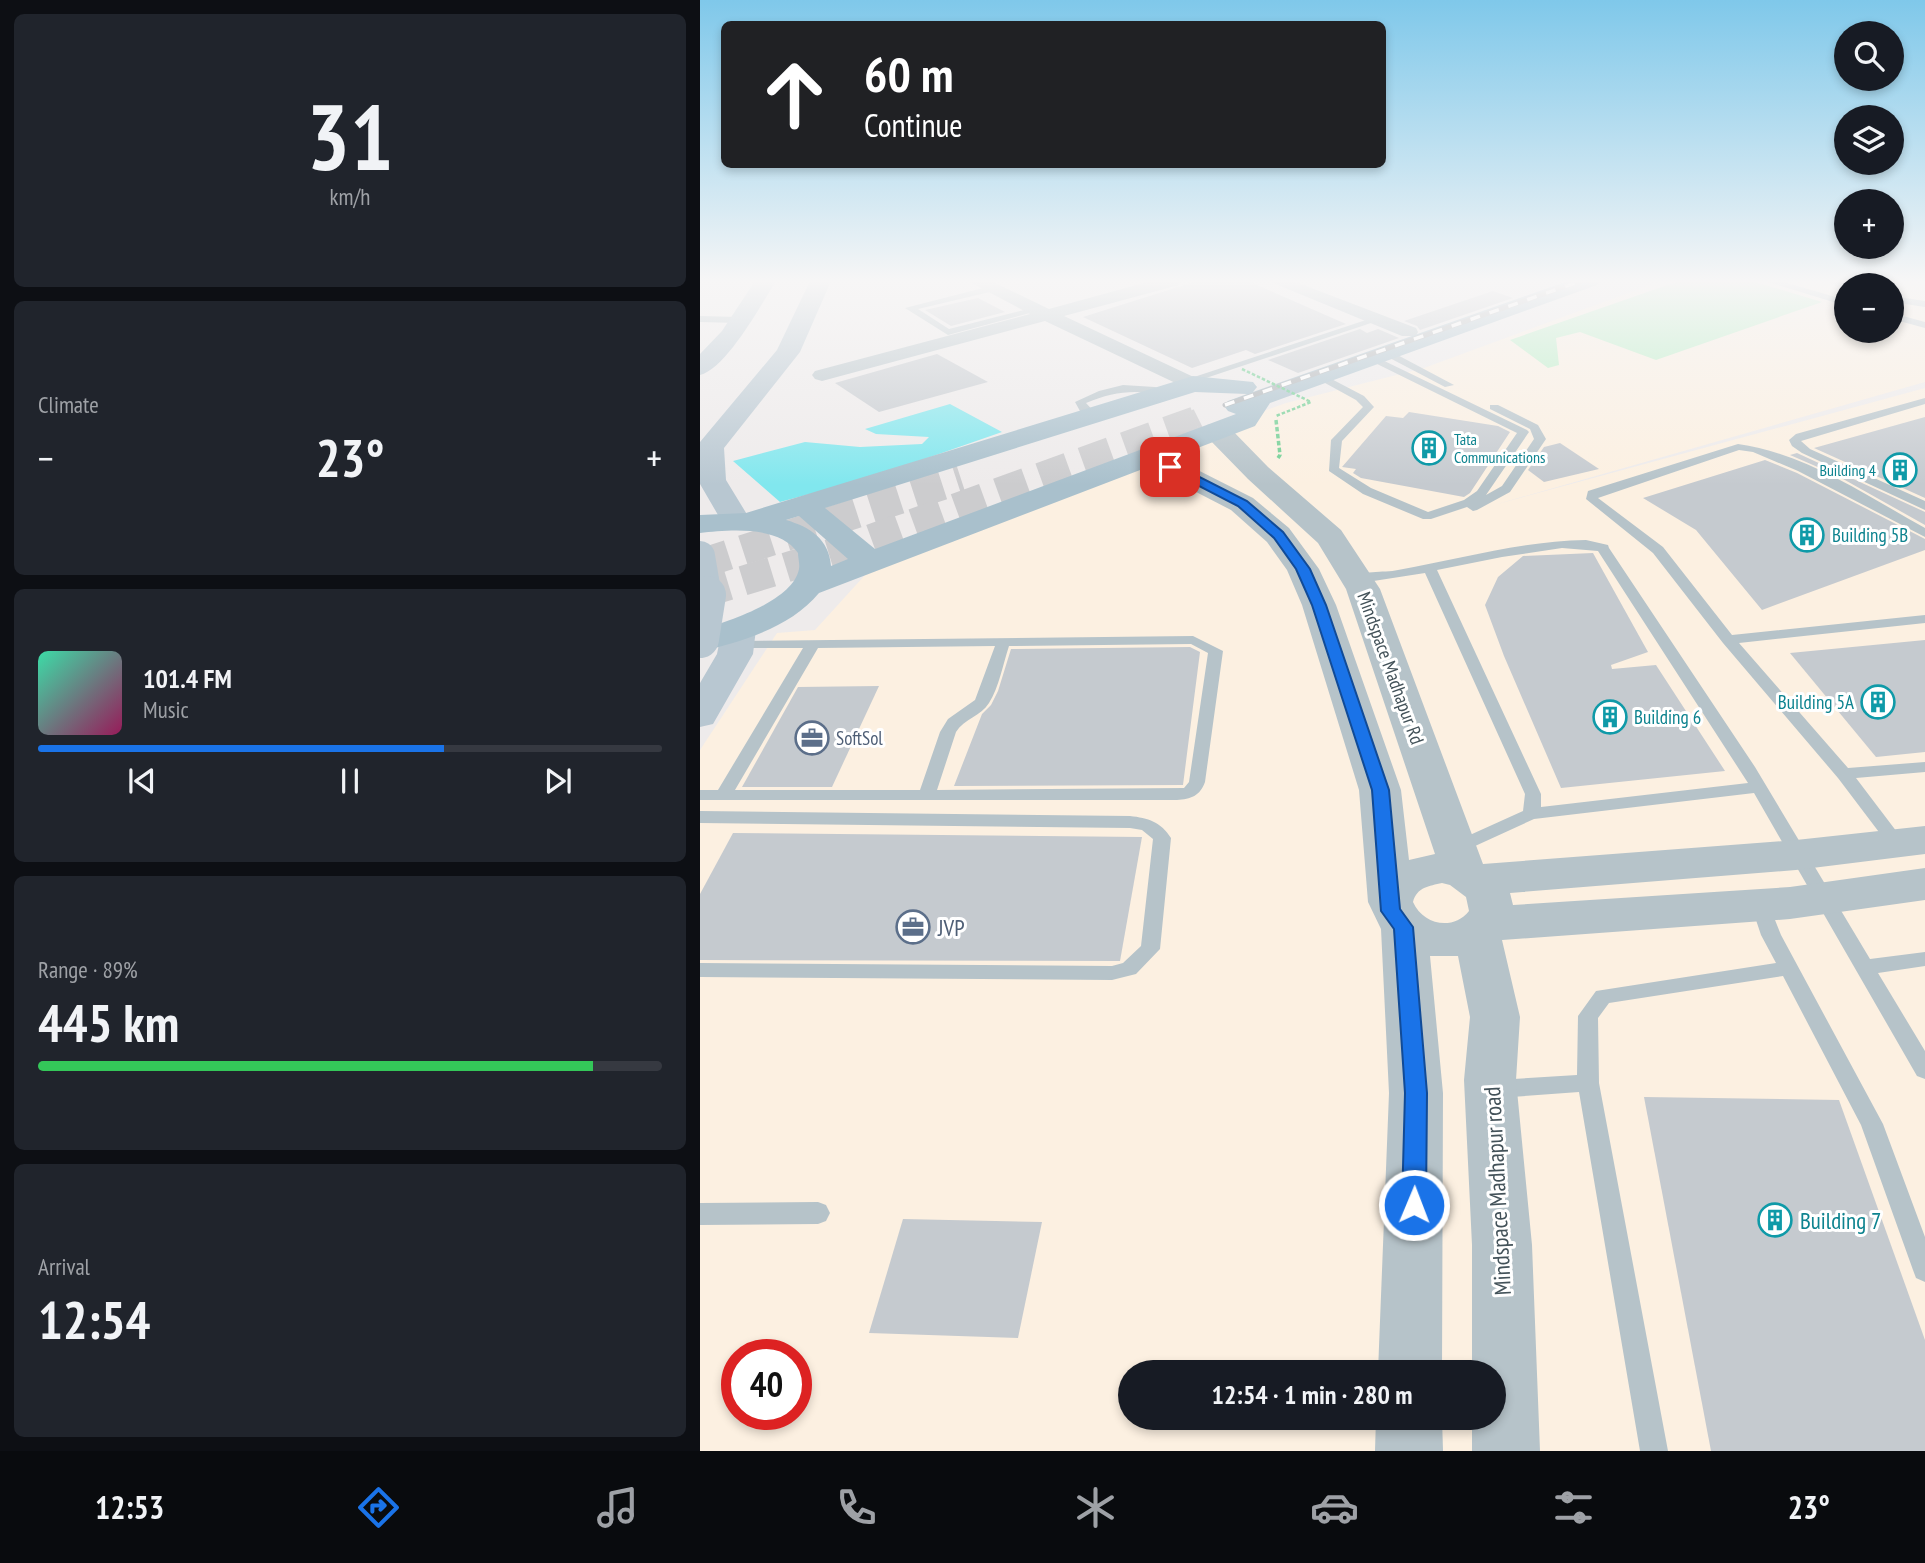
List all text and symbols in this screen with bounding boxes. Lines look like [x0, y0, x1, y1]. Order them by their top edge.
map controls [1834, 21, 1904, 343]
button: search [1834, 21, 1904, 91]
text: 60 m [864, 42, 953, 106]
icon: ahead [749, 49, 840, 140]
text: 31 [307, 77, 394, 195]
text: Continue [864, 104, 963, 146]
button: layers [1834, 105, 1904, 175]
text: km/h [330, 182, 370, 211]
button: + [1834, 189, 1904, 259]
button: − [1834, 273, 1904, 343]
text: Climate [38, 390, 99, 419]
text: 23° [316, 424, 384, 491]
building icon: Tata Communications [1410, 429, 1448, 467]
place label: Tata Communications [1454, 429, 1545, 467]
text: − [38, 433, 54, 482]
text: + [646, 433, 662, 482]
pin [1140, 437, 1200, 497]
icon: arrive [1151, 448, 1189, 486]
building icon: Building 4 [1881, 451, 1919, 489]
place label: Building 4 [1819, 460, 1876, 480]
building icon: Building 5B [1788, 516, 1826, 554]
place label: Building 5B [1832, 523, 1908, 547]
street label: Mindspace Madhapur Rd [1352, 589, 1430, 747]
text: 101.4 FM [143, 662, 232, 695]
building icon: Building 5A [1859, 683, 1897, 721]
place label: Building 5A [1778, 690, 1854, 714]
text: Music [143, 695, 189, 724]
building icon: Building 6 [1591, 698, 1629, 736]
place label: Building 6 [1634, 705, 1701, 729]
office icon: SoftSol [793, 719, 831, 757]
place label: SoftSol [836, 726, 883, 750]
icon: previous [123, 762, 161, 800]
icon: pause [331, 762, 369, 800]
icon: next [539, 762, 577, 800]
office icon: JVP [894, 908, 932, 946]
place label: JVP [937, 913, 965, 942]
text: Range · 89% [38, 955, 138, 984]
text: 445 km [38, 989, 179, 1056]
street label: Mindspace Madhapur road [1477, 1086, 1517, 1296]
position arrow [1377, 1168, 1451, 1242]
building icon: Building 7 [1756, 1201, 1794, 1239]
place label: Building 7 [1800, 1206, 1881, 1235]
text: Arrival [38, 1252, 90, 1281]
text: 12:54 [38, 1286, 150, 1353]
speed limit sign: 40 [721, 1339, 812, 1430]
text: 12:54 · 1 min · 280 m [1212, 1378, 1412, 1411]
icon: directions [354, 1483, 403, 1532]
icon: music [593, 1483, 642, 1532]
icon: phone [832, 1483, 881, 1532]
icon: climate [1071, 1483, 1120, 1532]
icon: car [1310, 1483, 1359, 1532]
icon: filters [1549, 1483, 1598, 1532]
text: 12:53 [95, 1486, 164, 1528]
text: 23° [1788, 1486, 1830, 1528]

